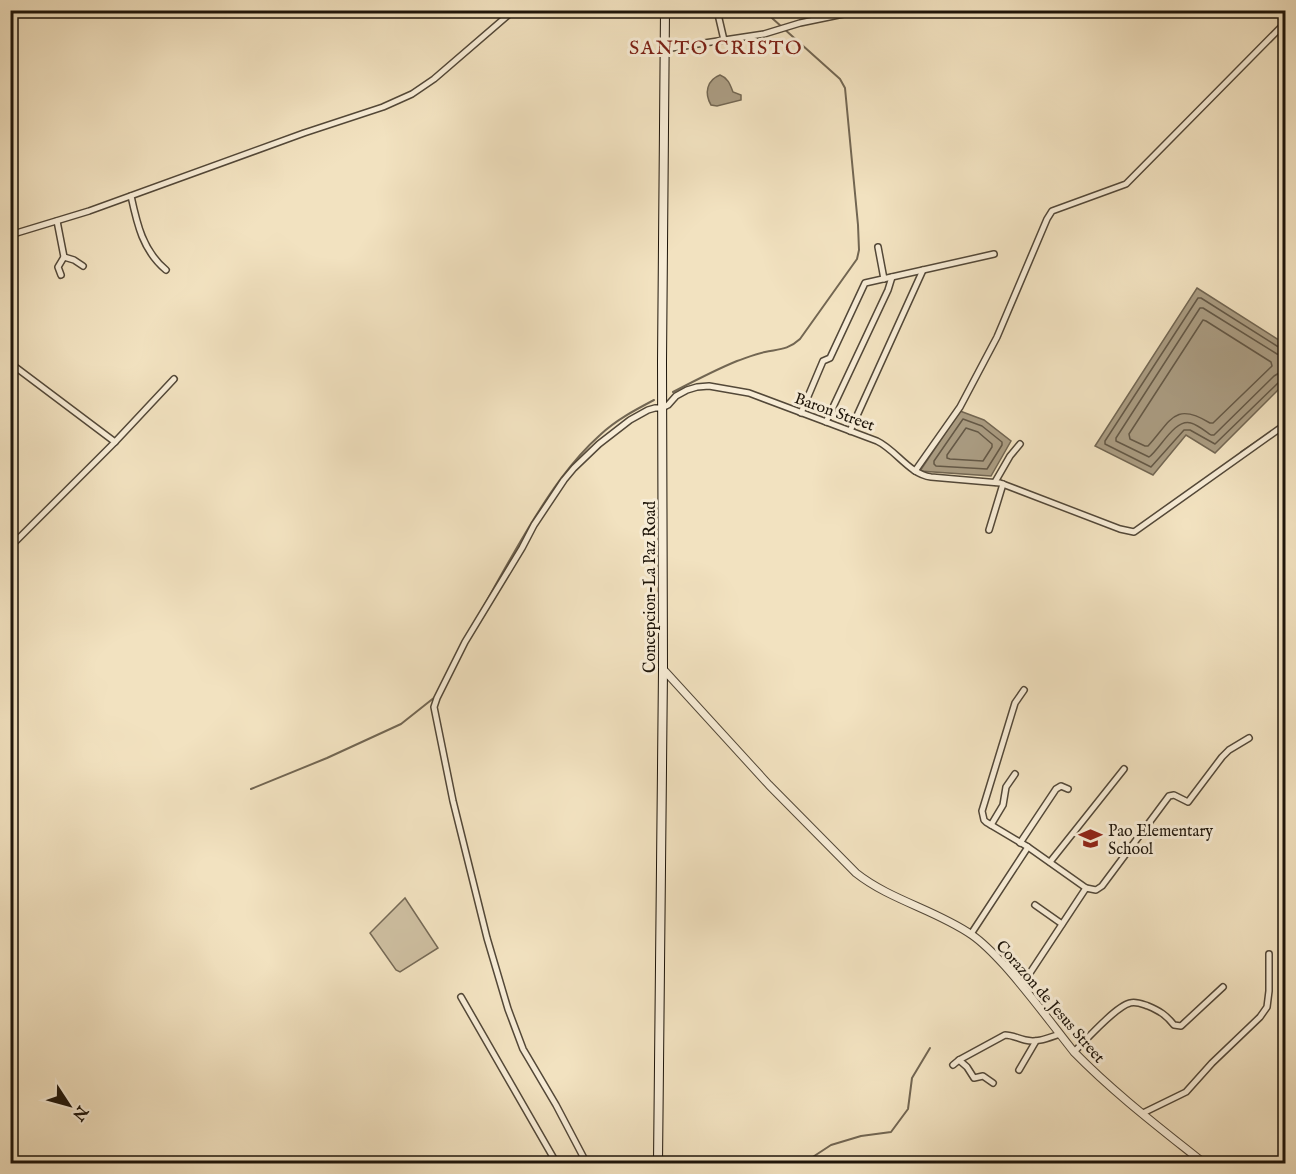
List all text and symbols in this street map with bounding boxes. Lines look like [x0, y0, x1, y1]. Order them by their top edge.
district label: SANTO CRISTO [629, 36, 803, 61]
street label: Baron Street [792, 389, 878, 437]
street label: Concepcion-La Paz Road [641, 501, 661, 673]
place label: Pao Elementary School [1108, 822, 1213, 860]
school or university icon: Pao Elementary School [1077, 826, 1103, 852]
street label: Corazon de Jesus Street [991, 937, 1109, 1068]
north arrow [39, 1075, 99, 1135]
text: N [67, 1100, 92, 1124]

